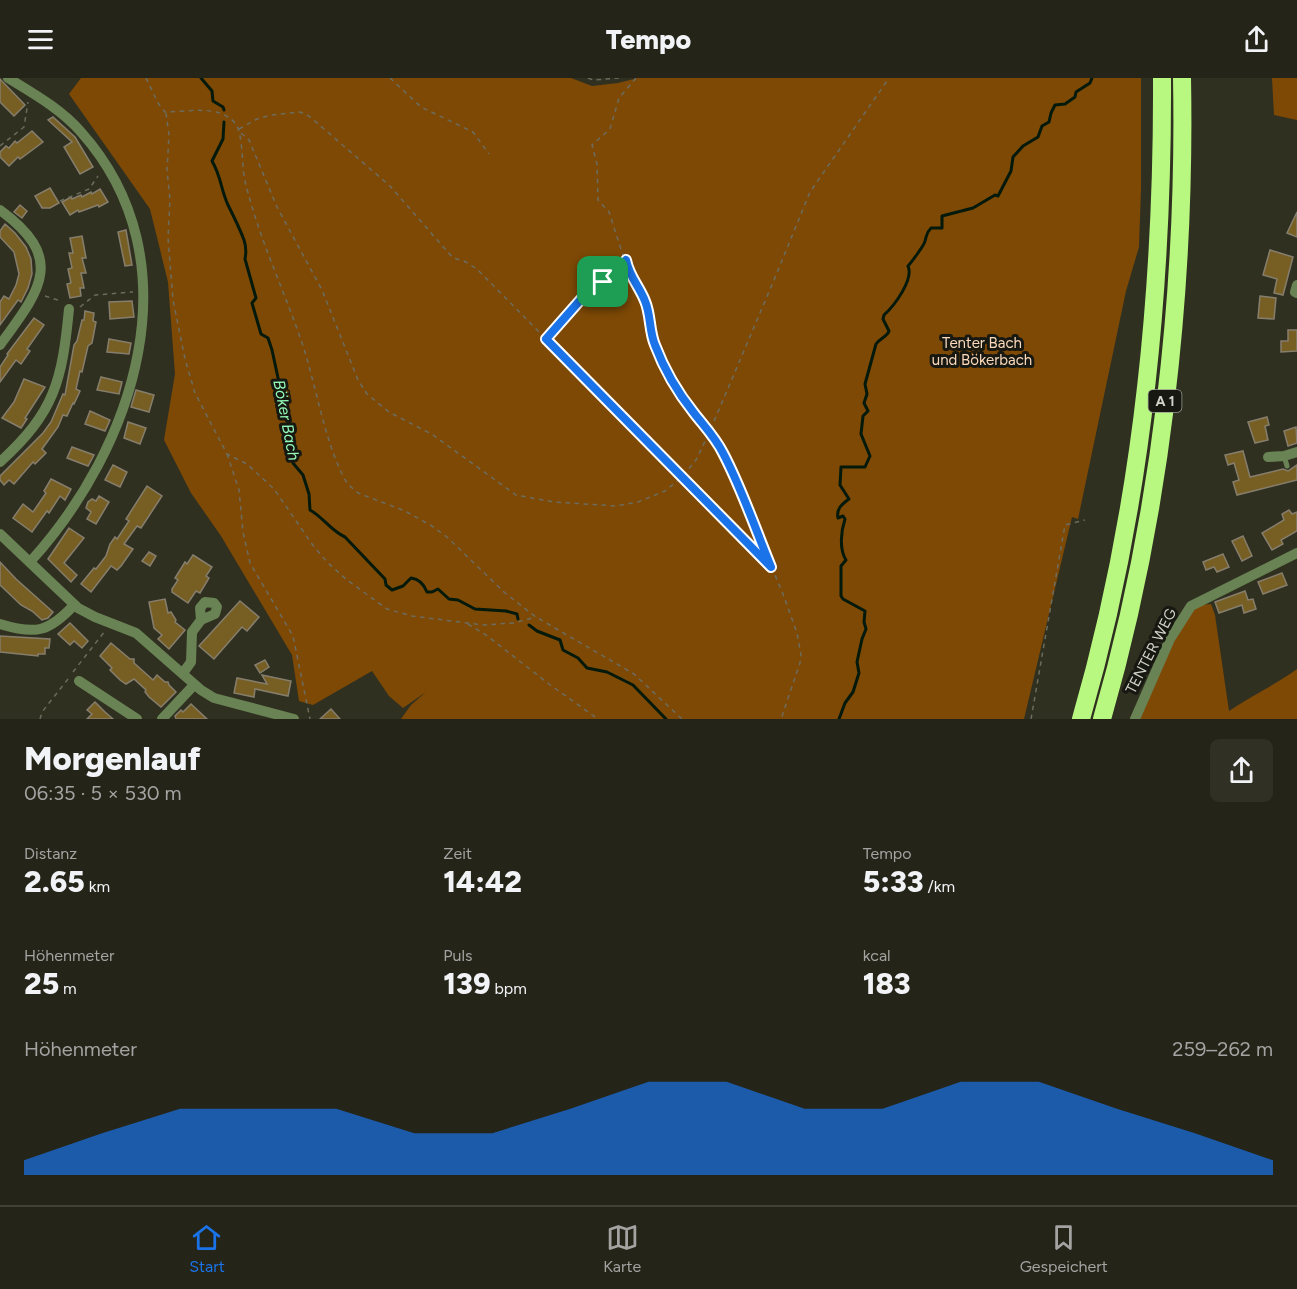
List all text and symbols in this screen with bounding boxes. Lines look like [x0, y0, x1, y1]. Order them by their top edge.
icon: menu [24, 23, 57, 56]
text: Tempo [606, 23, 691, 56]
icon: share [1240, 23, 1273, 56]
pin [577, 256, 628, 307]
icon: arrive [586, 265, 619, 298]
park label: Tenter Bach und Bökerbach [932, 334, 1032, 369]
water label: Böker Bach [269, 378, 304, 462]
road number: A 1 [1148, 390, 1182, 412]
street label: TENTER WEG [1122, 605, 1180, 697]
text: Morgenlauf [24, 739, 201, 778]
button: share [1210, 739, 1273, 802]
text: 06:35 · 5 × 530 m [24, 781, 182, 805]
text: Distanz [24, 844, 77, 863]
text: Zeit [443, 844, 472, 863]
text: Tempo [863, 844, 912, 863]
text: 2.65 [24, 863, 85, 900]
text: 14:42 [443, 863, 522, 900]
text: 5:33 [863, 863, 924, 900]
text: km [85, 877, 110, 896]
text: /km [924, 877, 955, 896]
text: Höhenmeter [24, 946, 114, 965]
text: Puls [443, 946, 472, 965]
text: kcal [863, 946, 891, 965]
text: 25 [24, 965, 59, 1002]
text: 139 [443, 965, 491, 1002]
text: 183 [863, 965, 911, 1002]
text: m [59, 979, 77, 998]
text: bpm [491, 979, 527, 998]
text: Höhenmeter [24, 1037, 137, 1061]
text: 259–262 m [1172, 1037, 1273, 1061]
tab: Start [189, 1221, 225, 1276]
tab: Karte [603, 1221, 641, 1276]
tab: Gespeichert [1020, 1221, 1108, 1276]

